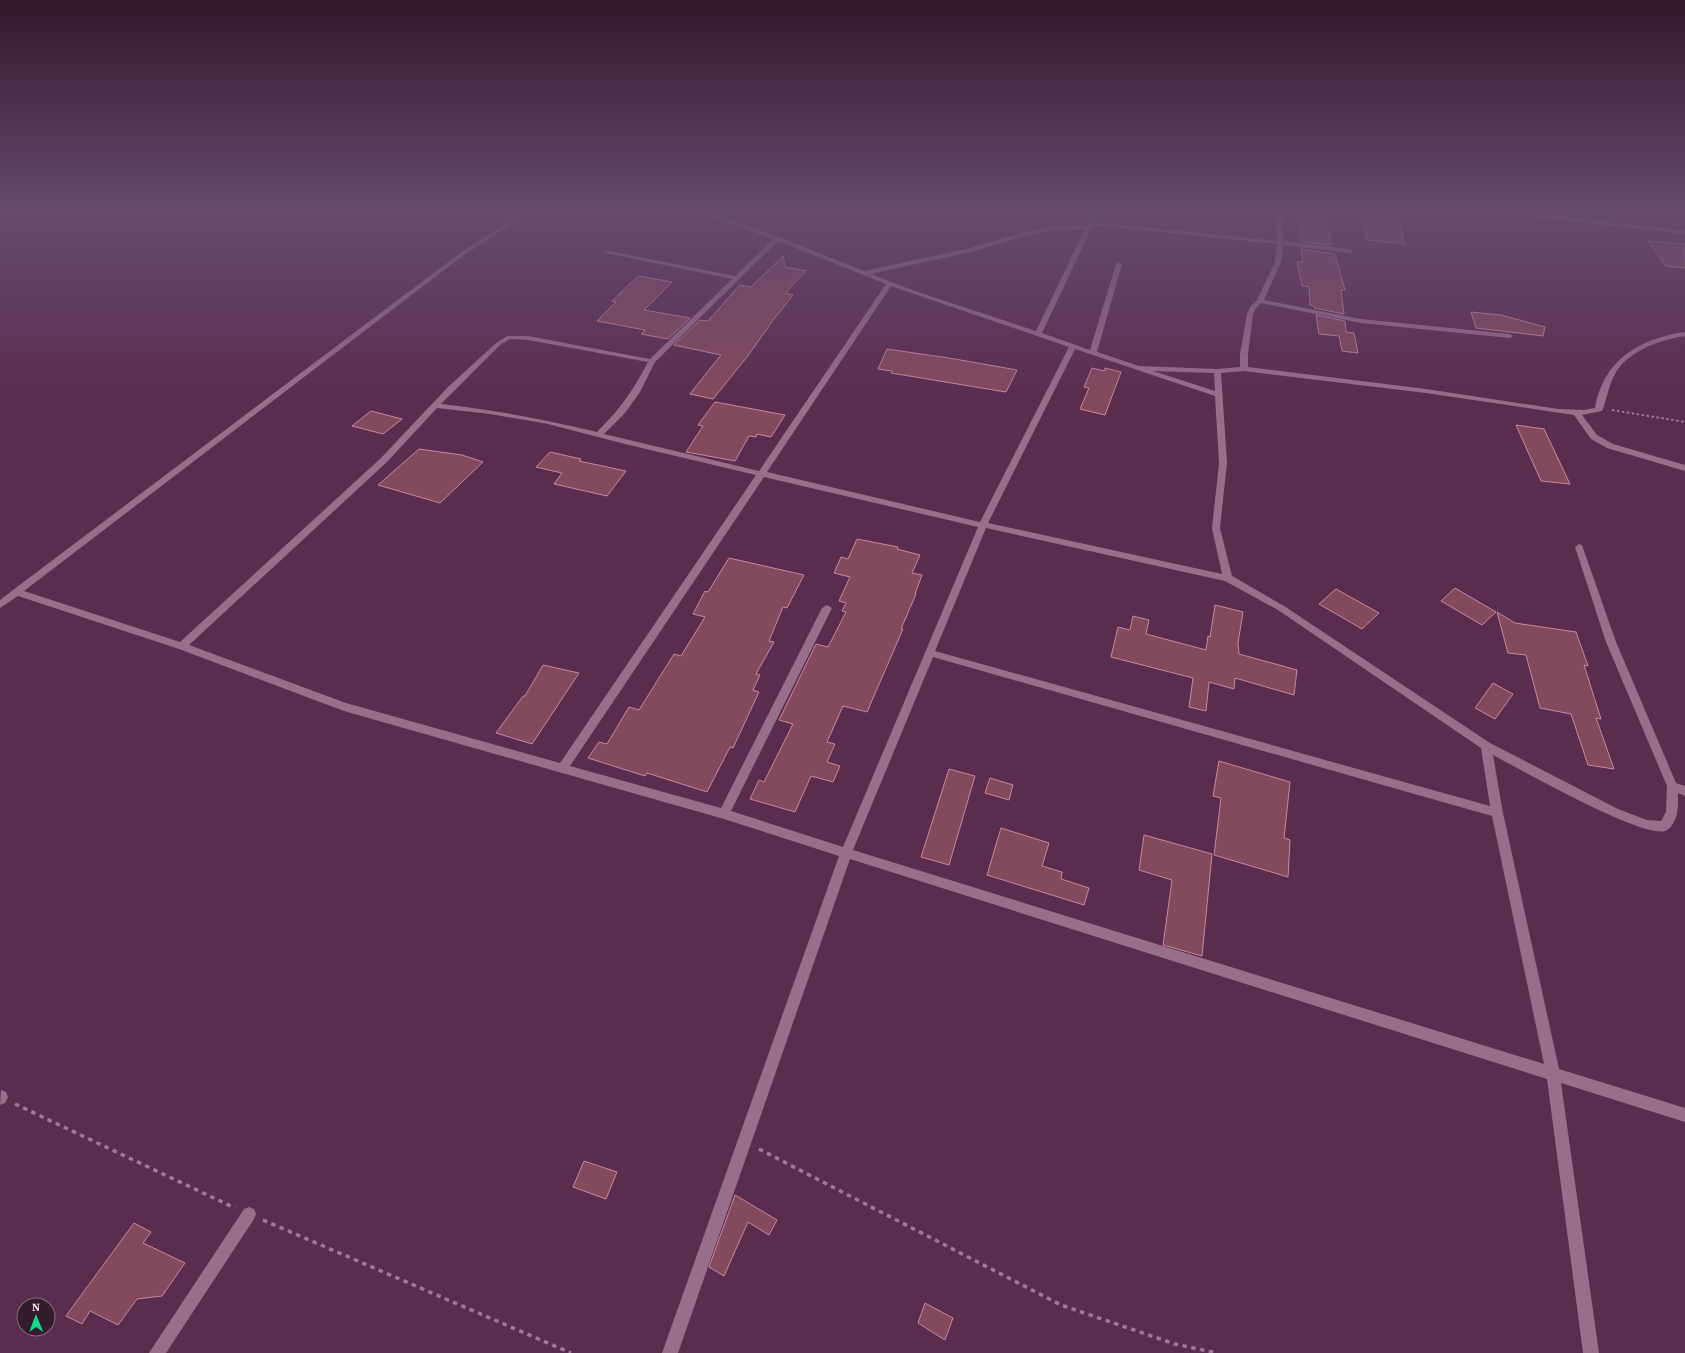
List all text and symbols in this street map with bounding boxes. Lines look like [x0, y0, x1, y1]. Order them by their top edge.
north arrow [16, 1297, 56, 1337]
text: N [32, 1300, 40, 1315]

